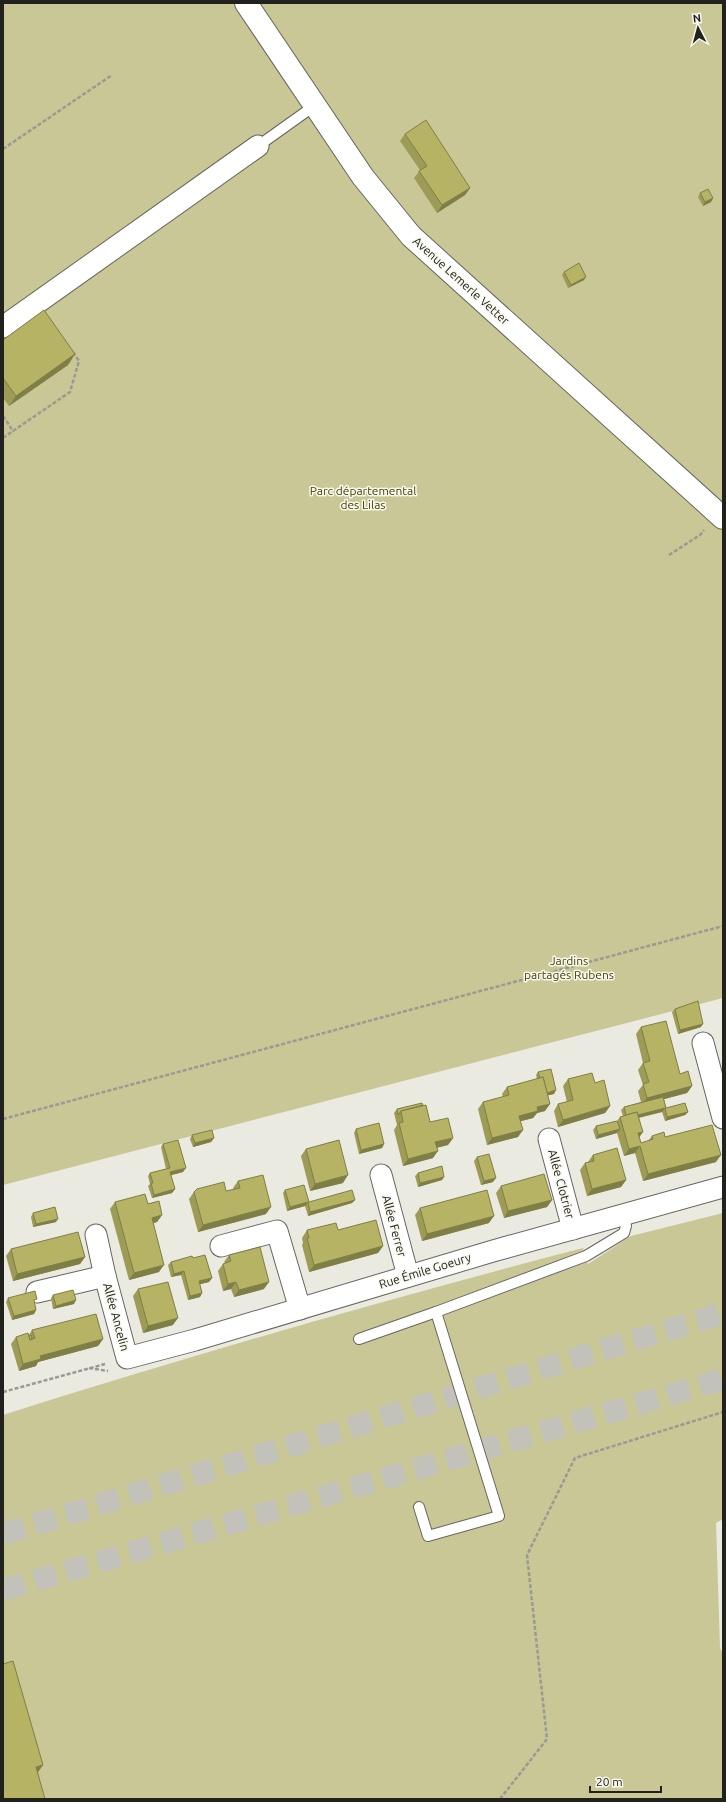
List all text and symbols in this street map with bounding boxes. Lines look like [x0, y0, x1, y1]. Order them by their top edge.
north arrow [678, 8, 718, 48]
text: N [692, 12, 702, 24]
street label: Avenue Lemerle Vetter [411, 234, 512, 327]
park label: Parc départemental des Lilas [310, 484, 416, 511]
park label: Jardins partagés Rubens [524, 954, 614, 981]
street label: Allée Clotrier [546, 1148, 577, 1220]
street label: Allée Ferrer [380, 1194, 409, 1259]
street label: Rue Émile Goeury [377, 1250, 473, 1291]
street label: Allée Ancelin [101, 1281, 132, 1352]
scale bar [590, 1768, 661, 1794]
text: 20 m [596, 1775, 623, 1788]

